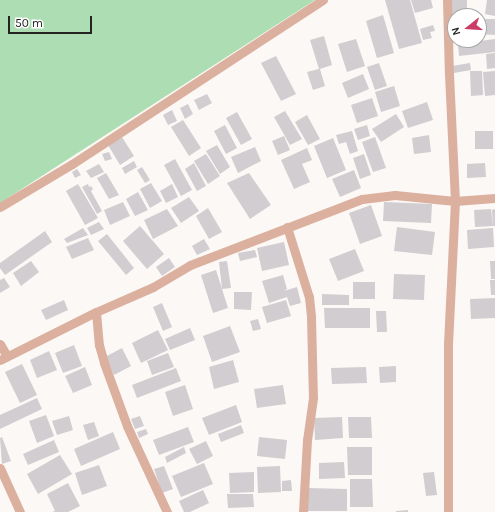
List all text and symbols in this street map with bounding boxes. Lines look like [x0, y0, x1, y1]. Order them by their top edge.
scale bar [10, 8, 94, 34]
north arrow [447, 8, 487, 48]
text: 50 m [15, 16, 43, 30]
text: N [449, 26, 463, 37]

